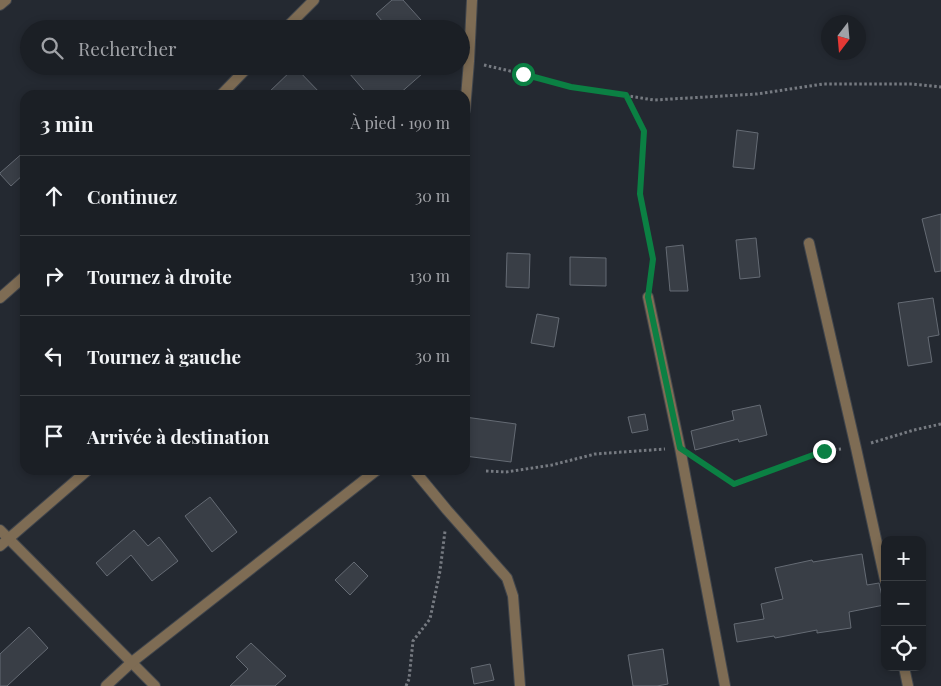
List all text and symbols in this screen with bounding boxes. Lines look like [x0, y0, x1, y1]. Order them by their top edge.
north arrow [821, 15, 866, 60]
search box [20, 20, 470, 75]
icon: search [38, 34, 66, 62]
text: Rechercher [78, 35, 177, 61]
route start [512, 63, 535, 86]
text: 3 min [40, 109, 94, 137]
text: À pied · 190 m [351, 112, 450, 133]
icon: ahead [40, 182, 68, 210]
text: Continuez [87, 183, 177, 209]
text: 30 m [415, 185, 450, 206]
icon: right [40, 262, 68, 290]
text: Tournez à droite [87, 263, 232, 289]
text: 130 m [409, 265, 450, 286]
icon: left [40, 342, 68, 370]
text: Tournez à gauche [87, 343, 241, 369]
text: 30 m [415, 345, 450, 366]
icon: arrive [40, 422, 68, 450]
text: Arrivée à destination [87, 423, 269, 449]
route end [813, 440, 836, 463]
map controls [881, 536, 926, 671]
button: + [881, 536, 926, 581]
button: − [881, 581, 926, 626]
button: locate [881, 626, 926, 671]

